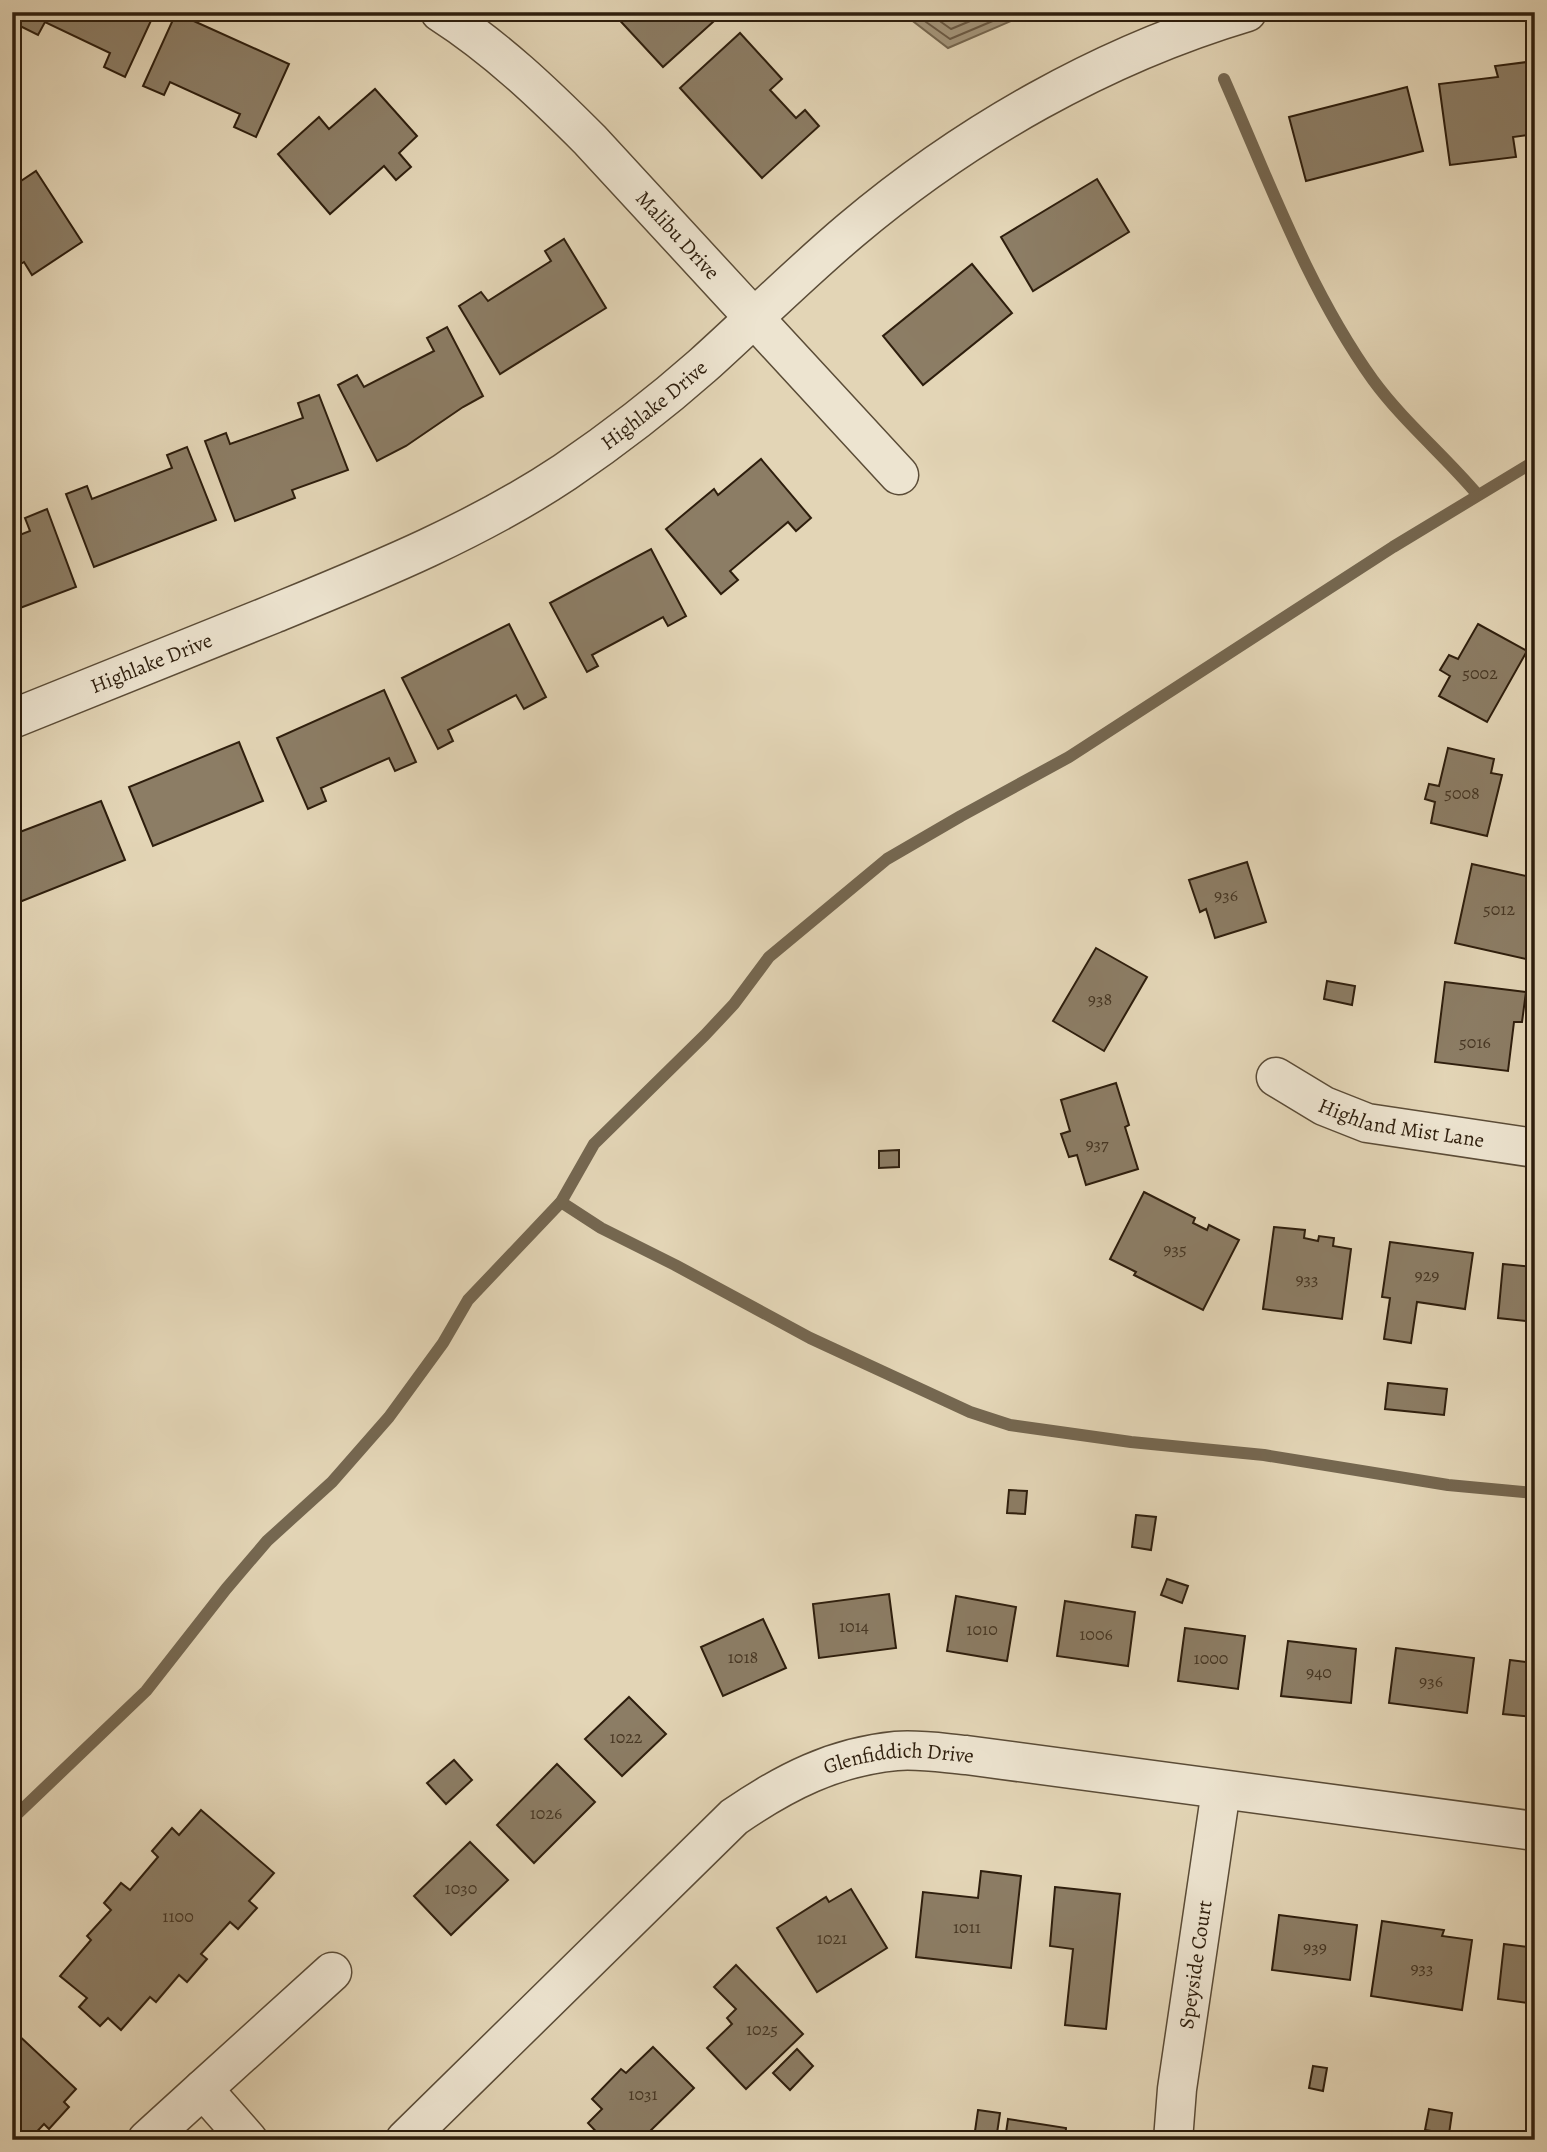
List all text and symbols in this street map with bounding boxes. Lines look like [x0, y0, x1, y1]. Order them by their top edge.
street label: Malibu Drive [630, 185, 726, 286]
street label: Highlake Drive [595, 354, 713, 456]
street label: Highlake Drive [86, 626, 216, 700]
house number: 5002 [1462, 661, 1498, 685]
house number: 5008 [1444, 781, 1480, 805]
house number: 936 [1214, 883, 1238, 907]
house number: 5012 [1483, 897, 1515, 921]
house number: 938 [1088, 987, 1112, 1011]
house number: 5016 [1459, 1030, 1491, 1054]
street label: Highland Mist Lane [1314, 1091, 1486, 1154]
house number: 937 [1085, 1132, 1109, 1156]
house number: 935 [1163, 1237, 1187, 1261]
house number: 929 [1415, 1263, 1439, 1287]
house number: 933 [1295, 1267, 1319, 1291]
house number: 1014 [839, 1614, 869, 1638]
house number: 1010 [966, 1617, 998, 1641]
house number: 1006 [1079, 1622, 1113, 1646]
house number: 1018 [728, 1645, 758, 1669]
house number: 1000 [1194, 1646, 1228, 1670]
house number: 940 [1306, 1660, 1332, 1684]
house number: 936 [1419, 1669, 1443, 1693]
house number: 1022 [610, 1725, 643, 1749]
street label: Glenfiddich Drive [819, 1736, 976, 1781]
house number: 1026 [530, 1801, 562, 1825]
house number: 1030 [445, 1876, 477, 1900]
street label: Speyside Court [1172, 1898, 1219, 2031]
house number: 1100 [162, 1904, 194, 1928]
house number: 1011 [953, 1915, 981, 1939]
house number: 1021 [817, 1926, 847, 1950]
house number: 939 [1303, 1935, 1327, 1959]
house number: 933 [1410, 1956, 1434, 1980]
house number: 1025 [746, 2017, 778, 2041]
house number: 1031 [628, 2082, 658, 2106]

